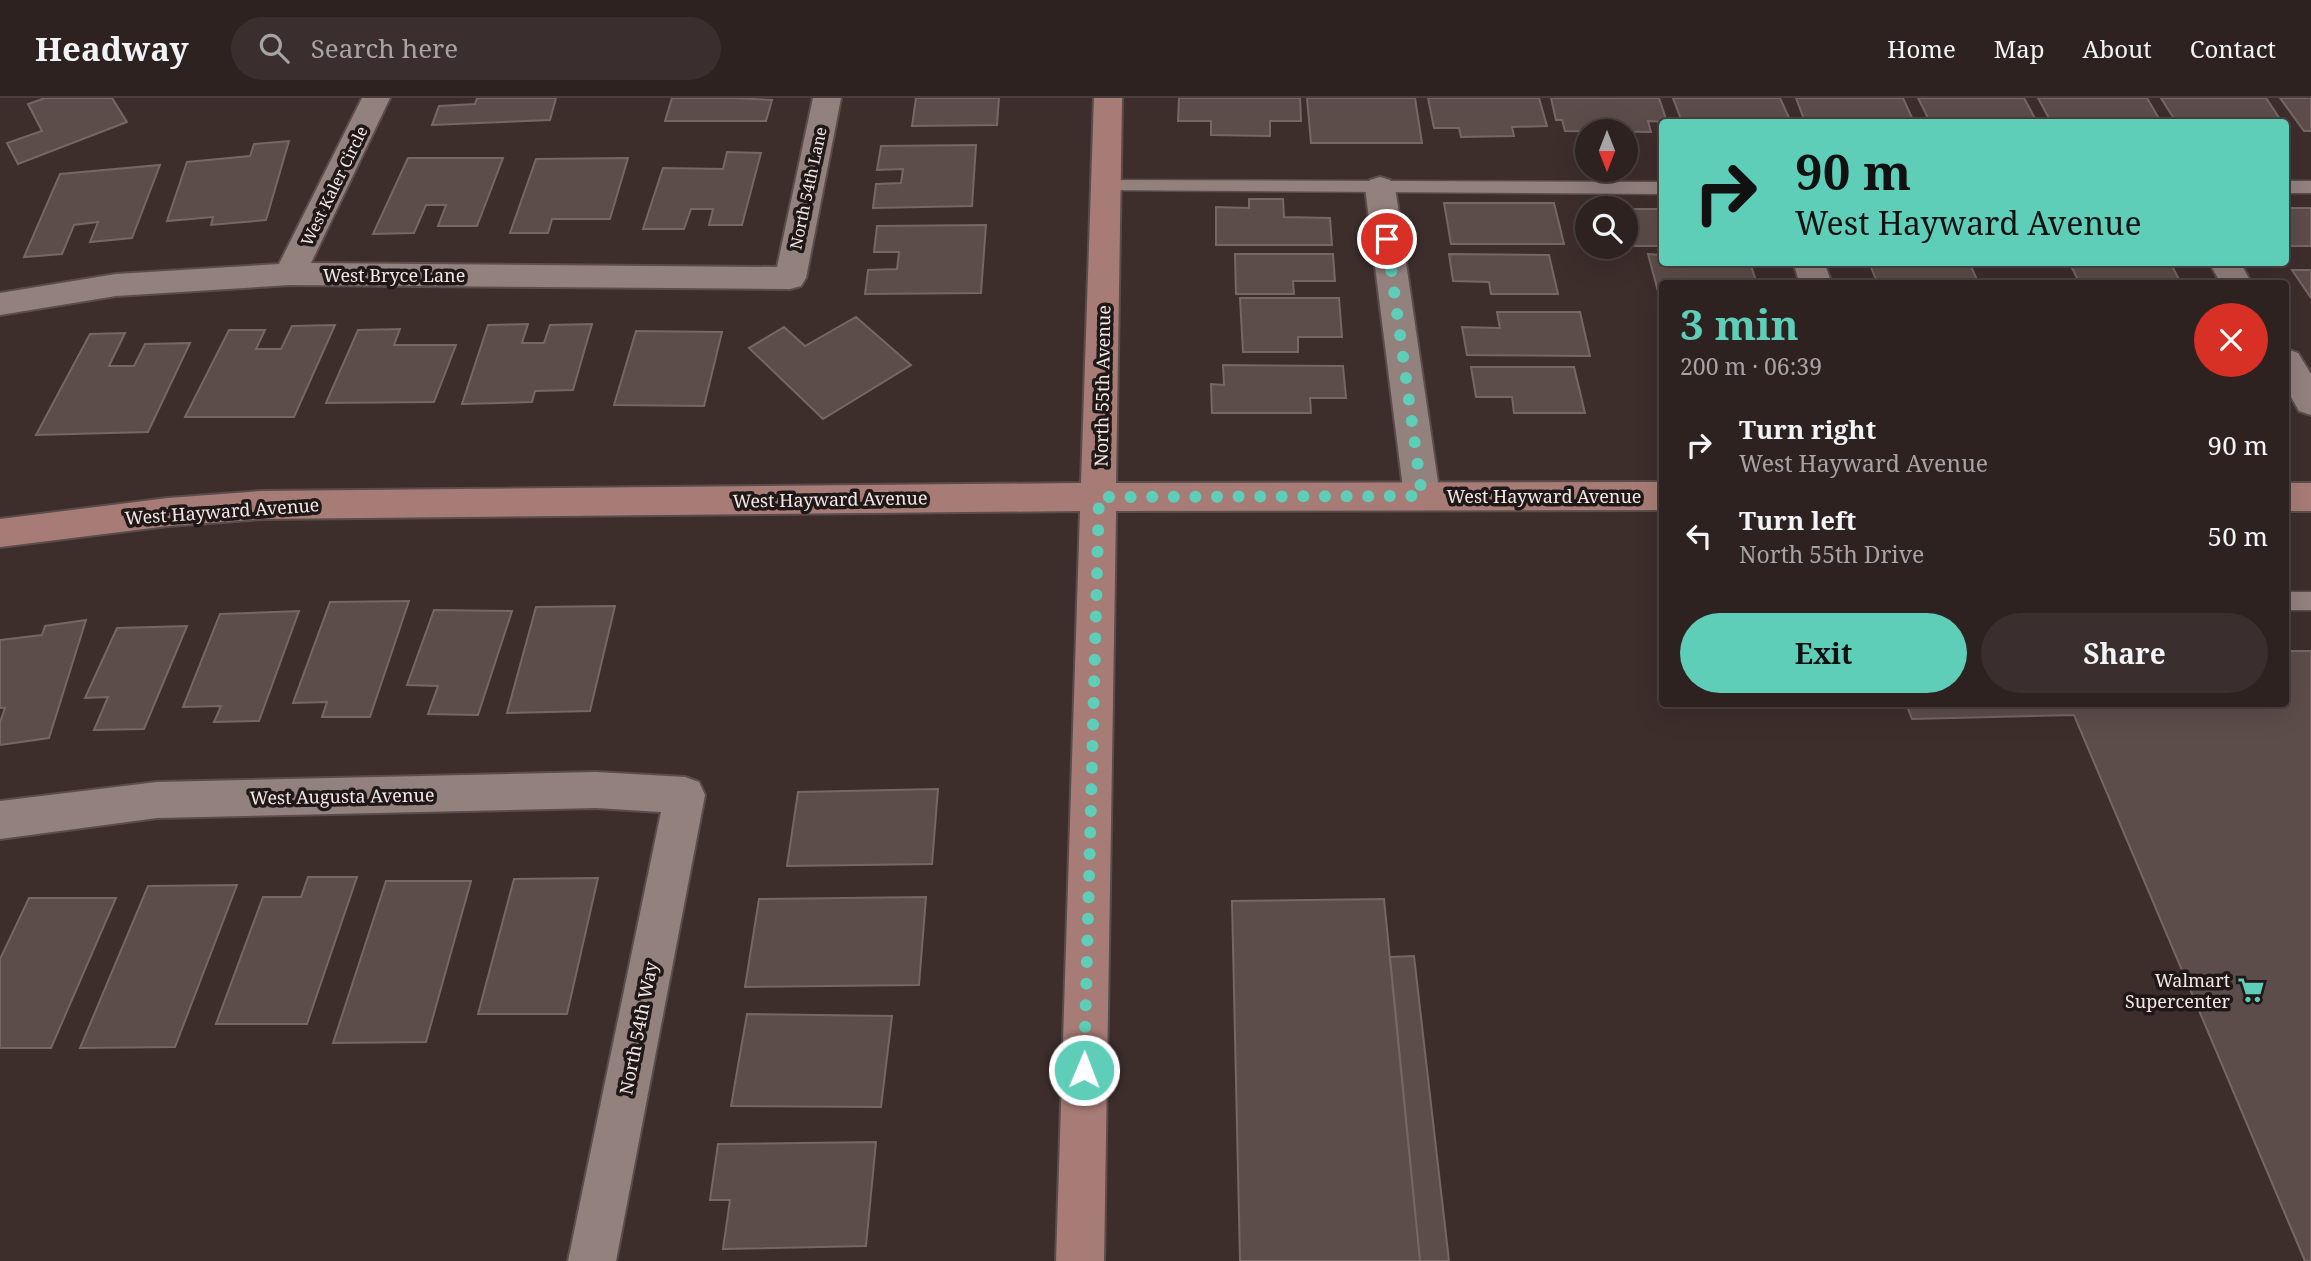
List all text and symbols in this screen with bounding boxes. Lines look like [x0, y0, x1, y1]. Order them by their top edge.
search box [231, 17, 721, 80]
text: Headway [35, 26, 189, 71]
icon: search [255, 29, 293, 67]
text: Search here [311, 30, 458, 66]
text: Home [1887, 32, 1956, 65]
text: Map [1994, 32, 2045, 65]
text: About [2083, 32, 2152, 65]
text: Contact [2190, 32, 2276, 65]
north arrow [1575, 119, 1638, 182]
map controls [1575, 119, 1638, 259]
street label: West Kaler Circle [295, 122, 373, 250]
street label: North 54th Lane [784, 125, 832, 251]
text: 90 m [1795, 138, 1911, 204]
icon: right [1680, 147, 1771, 238]
button: search [1575, 196, 1638, 259]
text: West Hayward Avenue [1795, 201, 2142, 244]
pin [1357, 209, 1417, 269]
icon: arrive [1368, 220, 1406, 258]
street label: West Bryce Lane [323, 263, 465, 287]
text: 3 min [1680, 295, 1799, 352]
button: close [2194, 303, 2268, 377]
street label: North 55th Avenue [1089, 305, 1115, 467]
text: 200 m · 06:39 [1680, 350, 1822, 382]
text: Turn right [1739, 411, 1876, 447]
icon: right [1680, 426, 1718, 464]
text: 90 m [2208, 427, 2268, 463]
text: West Hayward Avenue [1739, 447, 1988, 479]
street label: West Hayward Avenue [1447, 484, 1641, 508]
street label: West Hayward Avenue [732, 485, 928, 513]
street label: West Hayward Avenue [124, 492, 320, 530]
text: Turn left [1739, 502, 1856, 538]
icon: left [1680, 517, 1718, 555]
text: 50 m [2208, 518, 2268, 554]
text: North 55th Drive [1739, 538, 1924, 570]
button: Exit [1680, 613, 1967, 693]
button: Share [1981, 613, 2268, 693]
street label: West Augusta Avenue [249, 782, 435, 810]
street label: North 54th Way [613, 959, 663, 1097]
place label: Walmart Supercenter [2125, 968, 2231, 1013]
supermarket icon: Walmart Supercenter [2236, 975, 2266, 1005]
position arrow [1047, 1033, 1121, 1107]

